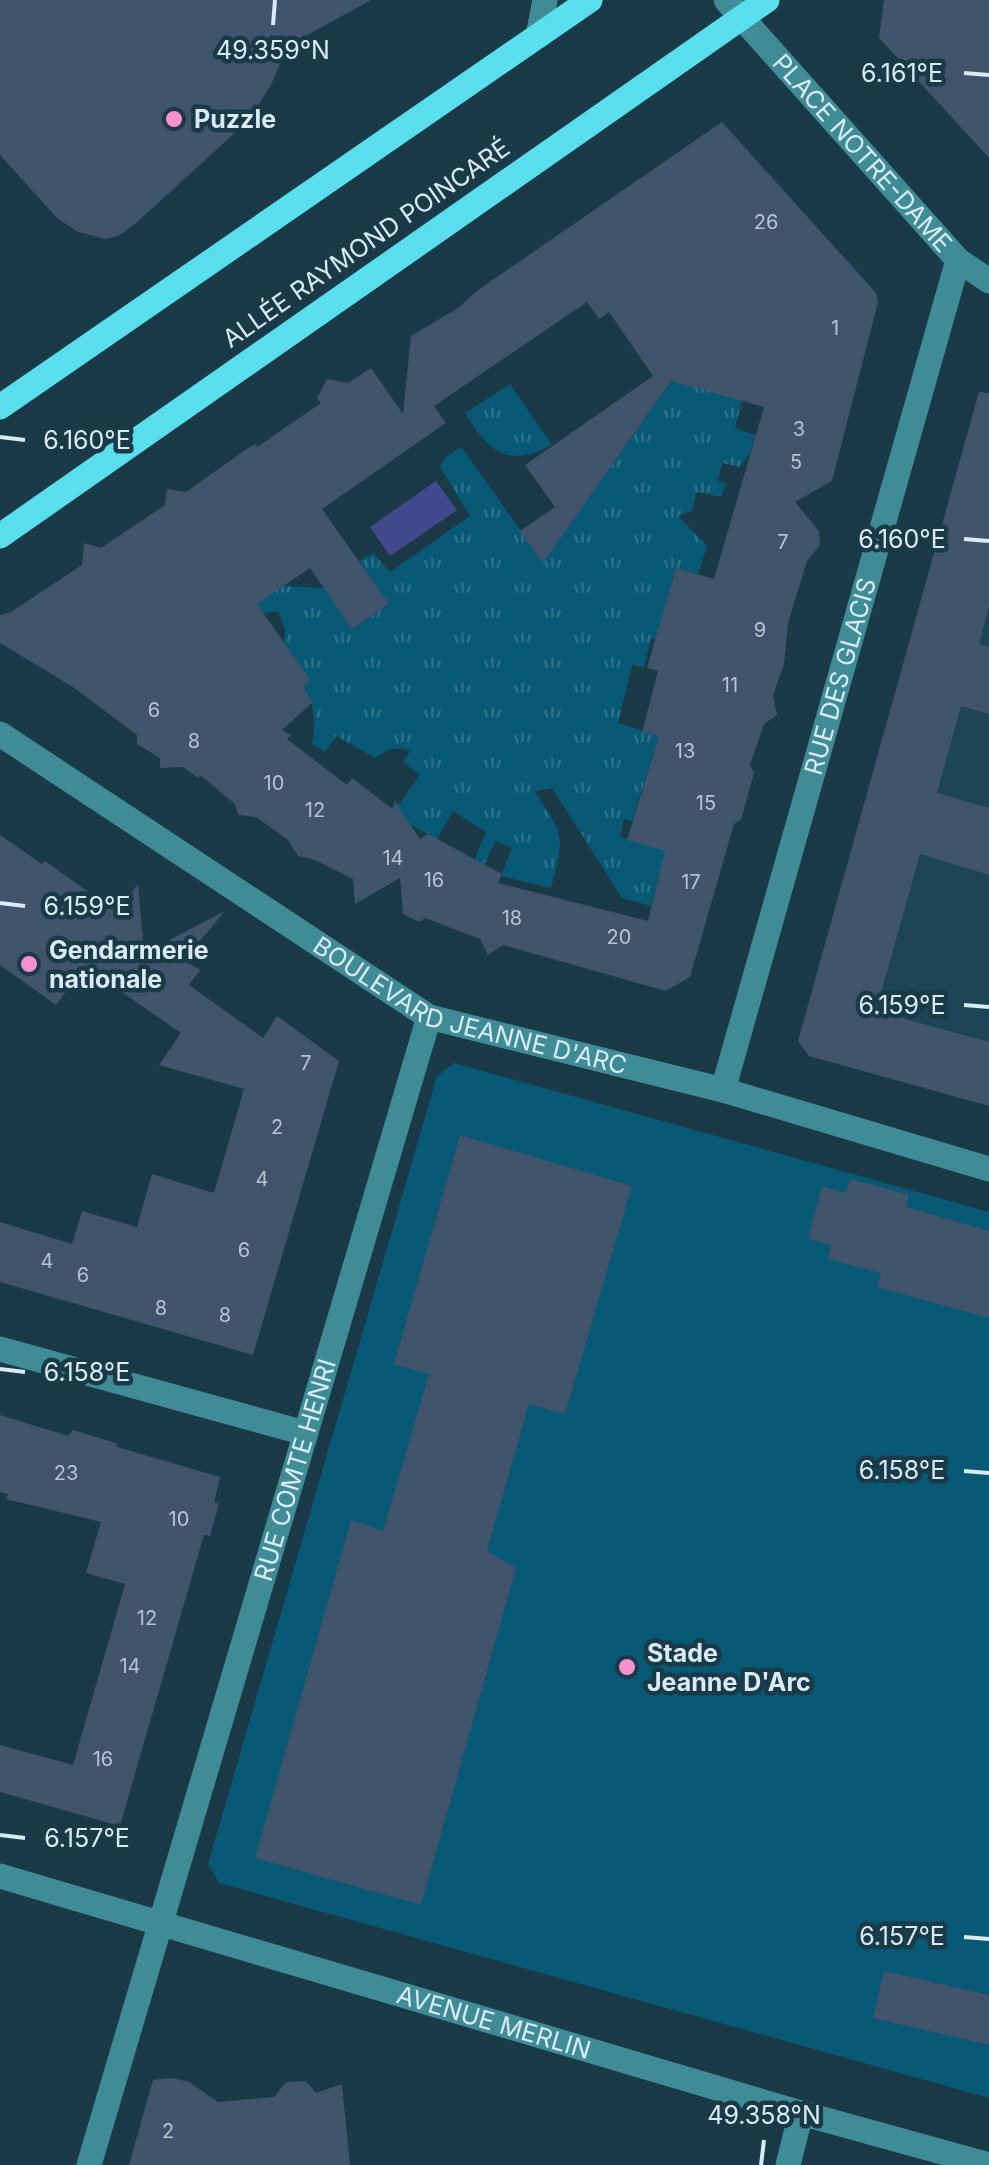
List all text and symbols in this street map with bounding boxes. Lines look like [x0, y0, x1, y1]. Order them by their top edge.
text: 49.359°N [216, 35, 330, 65]
street label: PLACE NOTRE-DAME [766, 48, 959, 258]
text: 6.161°E [861, 58, 943, 88]
place label: Puzzle [194, 104, 276, 134]
marker: Puzzle [163, 108, 185, 130]
street label: ALLÉE RAYMOND POINCARÉ [216, 131, 515, 354]
house number: 26 [754, 210, 778, 234]
house number: 1 [831, 316, 839, 340]
house number: 3 [793, 417, 805, 441]
text: 6.160°E [43, 425, 131, 455]
house number: 5 [790, 450, 802, 474]
text: 6.160°E [858, 524, 946, 554]
house number: 7 [777, 530, 789, 554]
street label: RUE DES GLACIS [798, 574, 882, 778]
house number: 9 [754, 618, 766, 642]
house number: 11 [722, 673, 738, 697]
house number: 6 [148, 698, 160, 722]
house number: 8 [188, 729, 200, 753]
house number: 13 [675, 739, 695, 763]
house number: 10 [264, 771, 284, 795]
house number: 15 [696, 791, 716, 815]
house number: 12 [305, 798, 325, 822]
house number: 14 [382, 846, 404, 870]
house number: 16 [424, 868, 444, 892]
house number: 17 [681, 870, 701, 894]
text: 6.159°E [44, 891, 131, 921]
house number: 18 [502, 906, 522, 930]
house number: 20 [607, 925, 631, 949]
street label: BOULEVARD JEANNE D'ARC [308, 930, 630, 1081]
place label: Gendarmerie nationale [49, 935, 209, 994]
marker: Gendarmerie nationale [18, 953, 40, 975]
text: 6.159°E [859, 990, 946, 1020]
house number: 7 [300, 1051, 312, 1075]
house number: 2 [271, 1115, 283, 1139]
house number: 4 [256, 1167, 268, 1191]
house number: 6 [238, 1238, 250, 1262]
house number: 4 [41, 1249, 53, 1273]
house number: 6 [77, 1263, 89, 1287]
house number: 8 [155, 1296, 167, 1320]
house number: 8 [219, 1303, 231, 1327]
street label: RUE COMTE HENRI [248, 1355, 342, 1584]
text: 6.158°E [44, 1357, 130, 1387]
text: 6.158°E [859, 1455, 945, 1485]
house number: 23 [54, 1461, 78, 1485]
house number: 10 [169, 1507, 189, 1531]
house number: 12 [137, 1606, 157, 1630]
place label: Stade Jeanne D'Arc [647, 1638, 811, 1697]
house number: 14 [119, 1654, 141, 1678]
marker: Stade Jeanne D'Arc [616, 1656, 638, 1678]
house number: 16 [93, 1747, 113, 1771]
text: 6.157°E [44, 1823, 130, 1853]
text: 6.157°E [859, 1921, 945, 1951]
street label: AVENUE MERLIN [393, 1979, 594, 2065]
text: 49.358°N [707, 2100, 821, 2130]
house number: 2 [162, 2119, 174, 2143]

